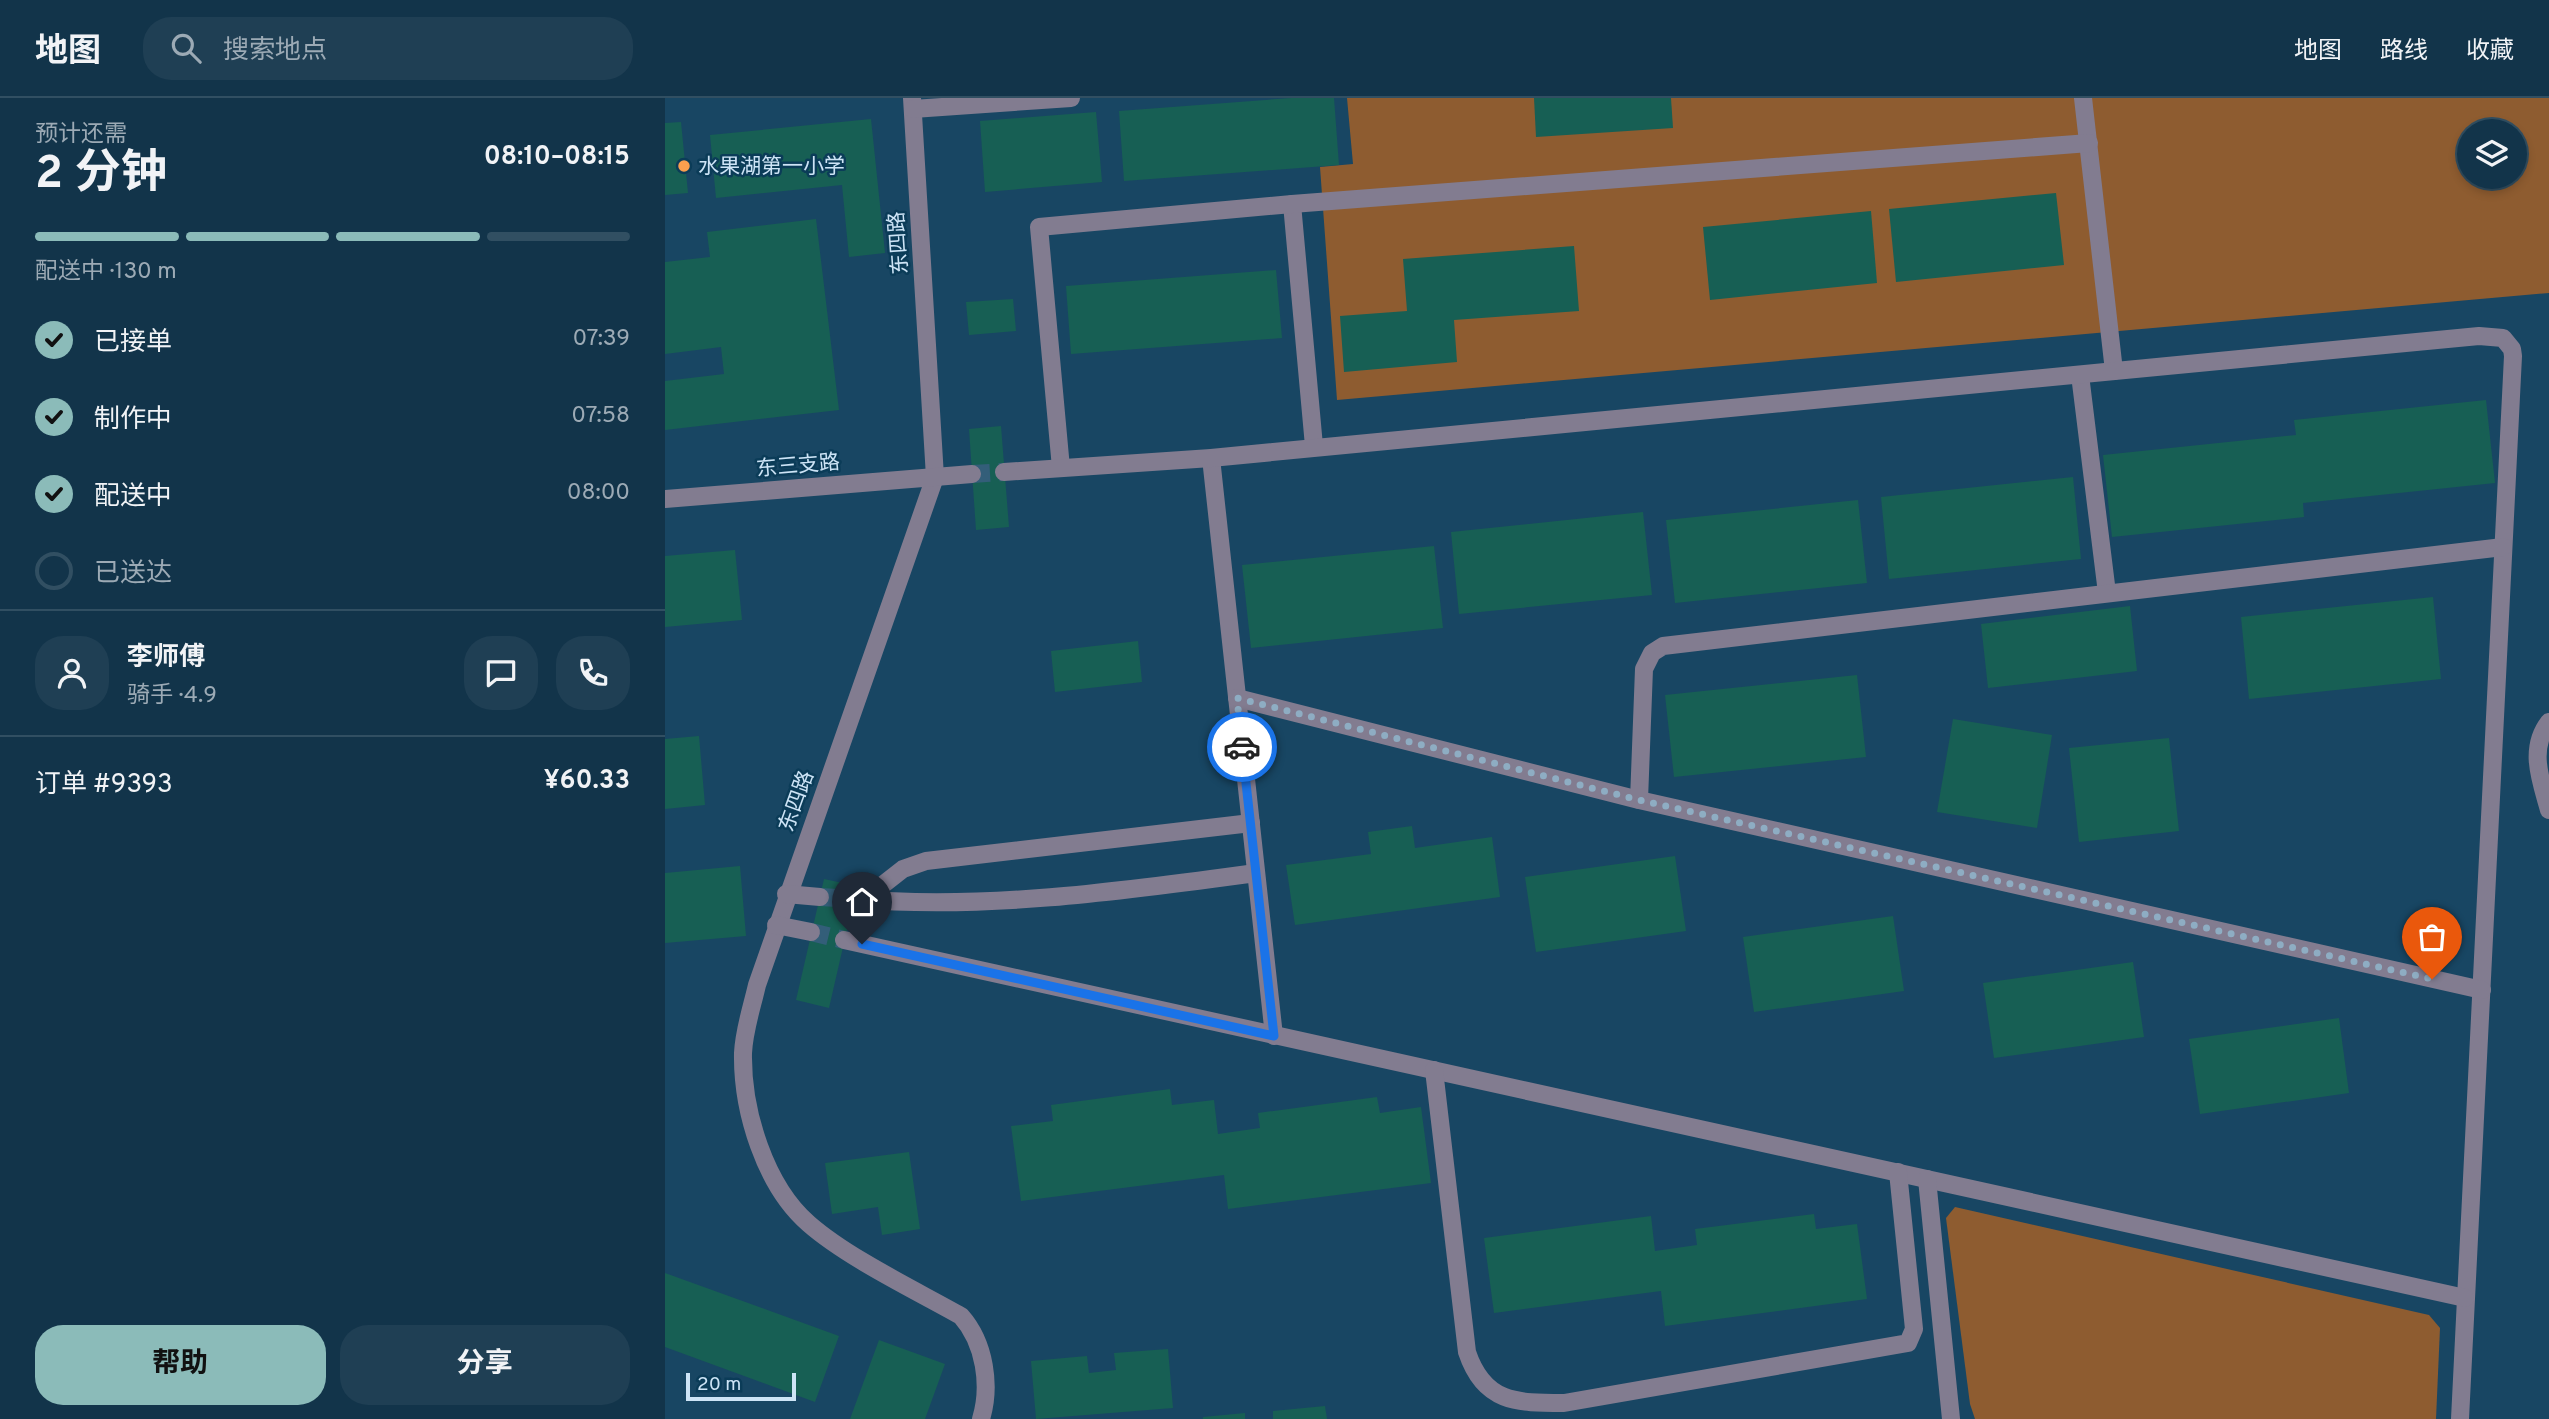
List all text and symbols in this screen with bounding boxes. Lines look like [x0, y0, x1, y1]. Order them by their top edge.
search box [143, 17, 633, 80]
icon: search [167, 29, 205, 67]
text: 地图 [35, 32, 101, 74]
text: 搜索地点 [223, 35, 327, 68]
text: 地图 [2294, 37, 2342, 67]
text: 路线 [2380, 37, 2428, 67]
text: 收藏 [2466, 37, 2514, 67]
map controls [2457, 119, 2527, 189]
button: layers [2457, 119, 2527, 189]
text: 预计还需 [35, 121, 127, 150]
text: 08:10–08:15 [484, 141, 630, 174]
text: 2 分钟 [35, 146, 167, 205]
place label: 水果湖第一小学 [698, 154, 845, 181]
marker: 水果湖第一小学 [676, 158, 692, 174]
street label: 东四路 [884, 211, 915, 275]
text: 配送中 · 130 m [35, 258, 177, 287]
icon: check [35, 321, 73, 359]
text: 07:39 [573, 325, 630, 354]
text: 已接单 [94, 327, 172, 360]
icon: check [35, 398, 73, 436]
text: 07:58 [571, 402, 630, 431]
text: 制作中 [94, 404, 172, 437]
street label: 东三支路 [755, 449, 841, 484]
icon: check [35, 475, 73, 513]
text: 08:00 [567, 479, 630, 508]
text: 配送中 [94, 481, 172, 514]
text: 已送达 [94, 558, 172, 591]
button: person [35, 636, 109, 710]
button: chat [464, 636, 538, 710]
button: phone [556, 636, 630, 710]
text: 李师傅 [127, 642, 205, 675]
text: 骑手 · 4.9 [127, 682, 217, 711]
courier [1207, 712, 1277, 782]
icon: car [1223, 728, 1261, 766]
text: ¥60.33 [544, 765, 630, 798]
street label: 东四路 [774, 767, 821, 836]
text: 订单 #9393 [35, 769, 173, 802]
pin [832, 872, 892, 944]
icon: home [843, 883, 881, 921]
pin [2402, 907, 2462, 979]
icon: bag [2413, 918, 2451, 956]
button: 帮助 [35, 1325, 326, 1405]
button: 分享 [340, 1325, 630, 1405]
scale bar [686, 1370, 796, 1402]
text: 20 m [697, 1373, 741, 1397]

